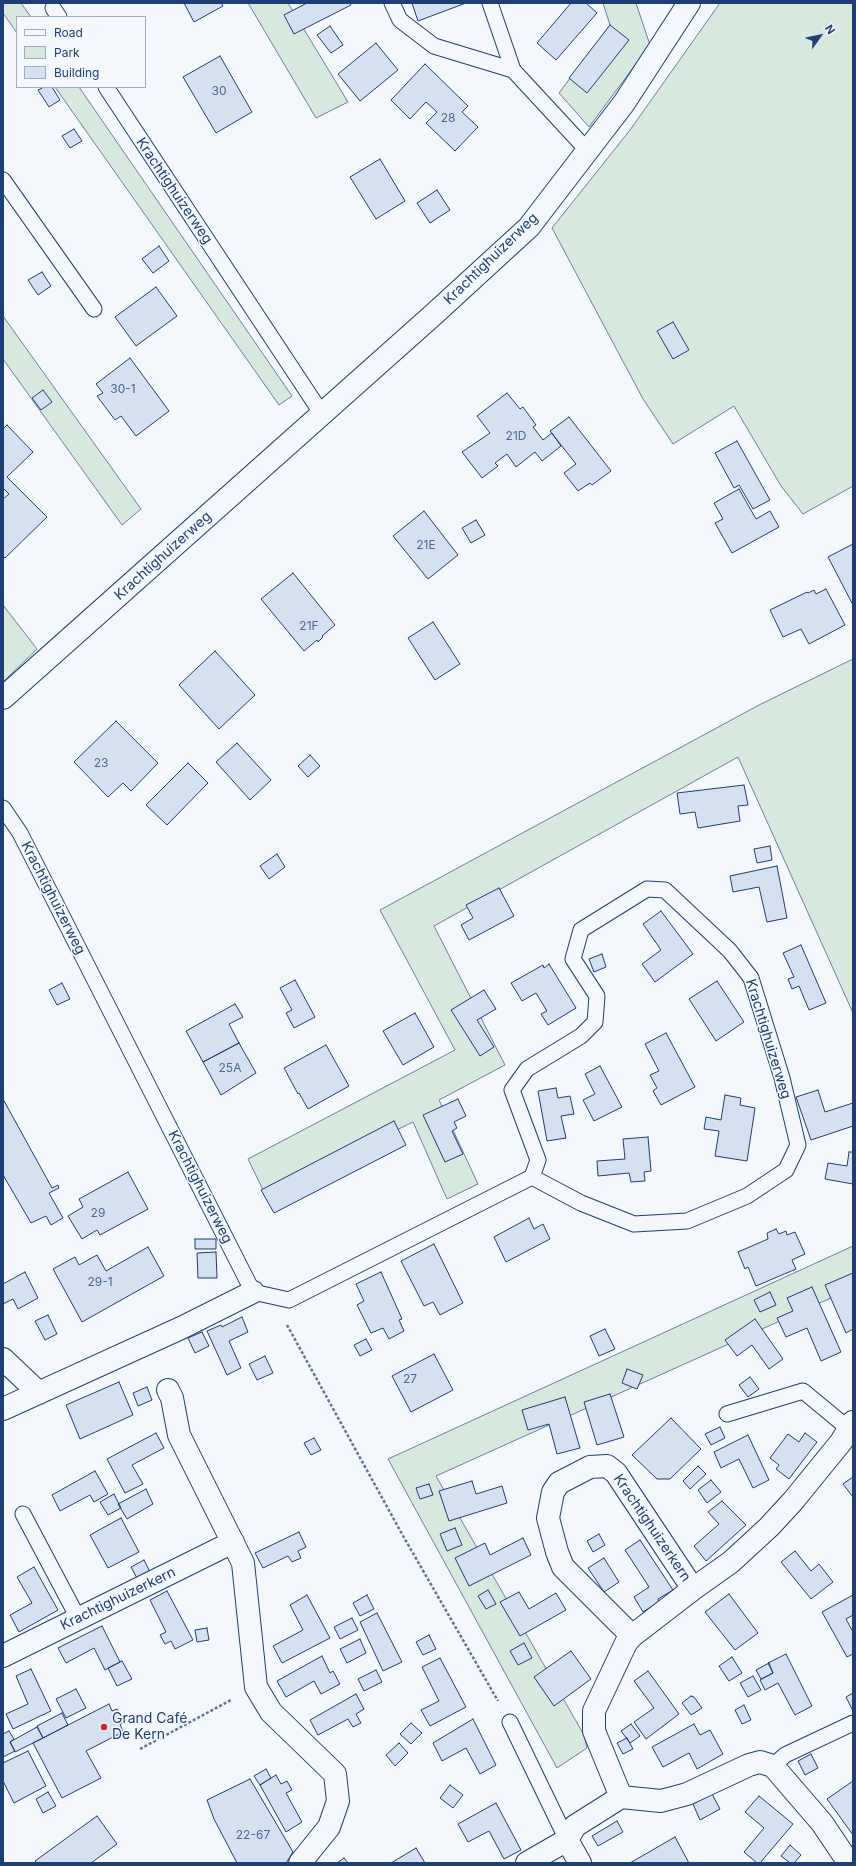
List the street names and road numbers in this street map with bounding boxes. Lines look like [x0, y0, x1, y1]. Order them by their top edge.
street label: Krachtighuizerweg [132, 135, 216, 247]
street label: Krachtighuizerweg [440, 210, 542, 308]
street label: Krachtighuizerweg [111, 508, 215, 604]
street label: Krachtighuizerweg [17, 839, 89, 957]
street label: Krachtighuizerweg [742, 977, 794, 1101]
street label: Krachtighuizerweg [164, 1128, 236, 1246]
street label: Krachtighuizerkern [610, 1471, 694, 1585]
street label: Krachtighuizerkern [58, 1564, 178, 1634]

